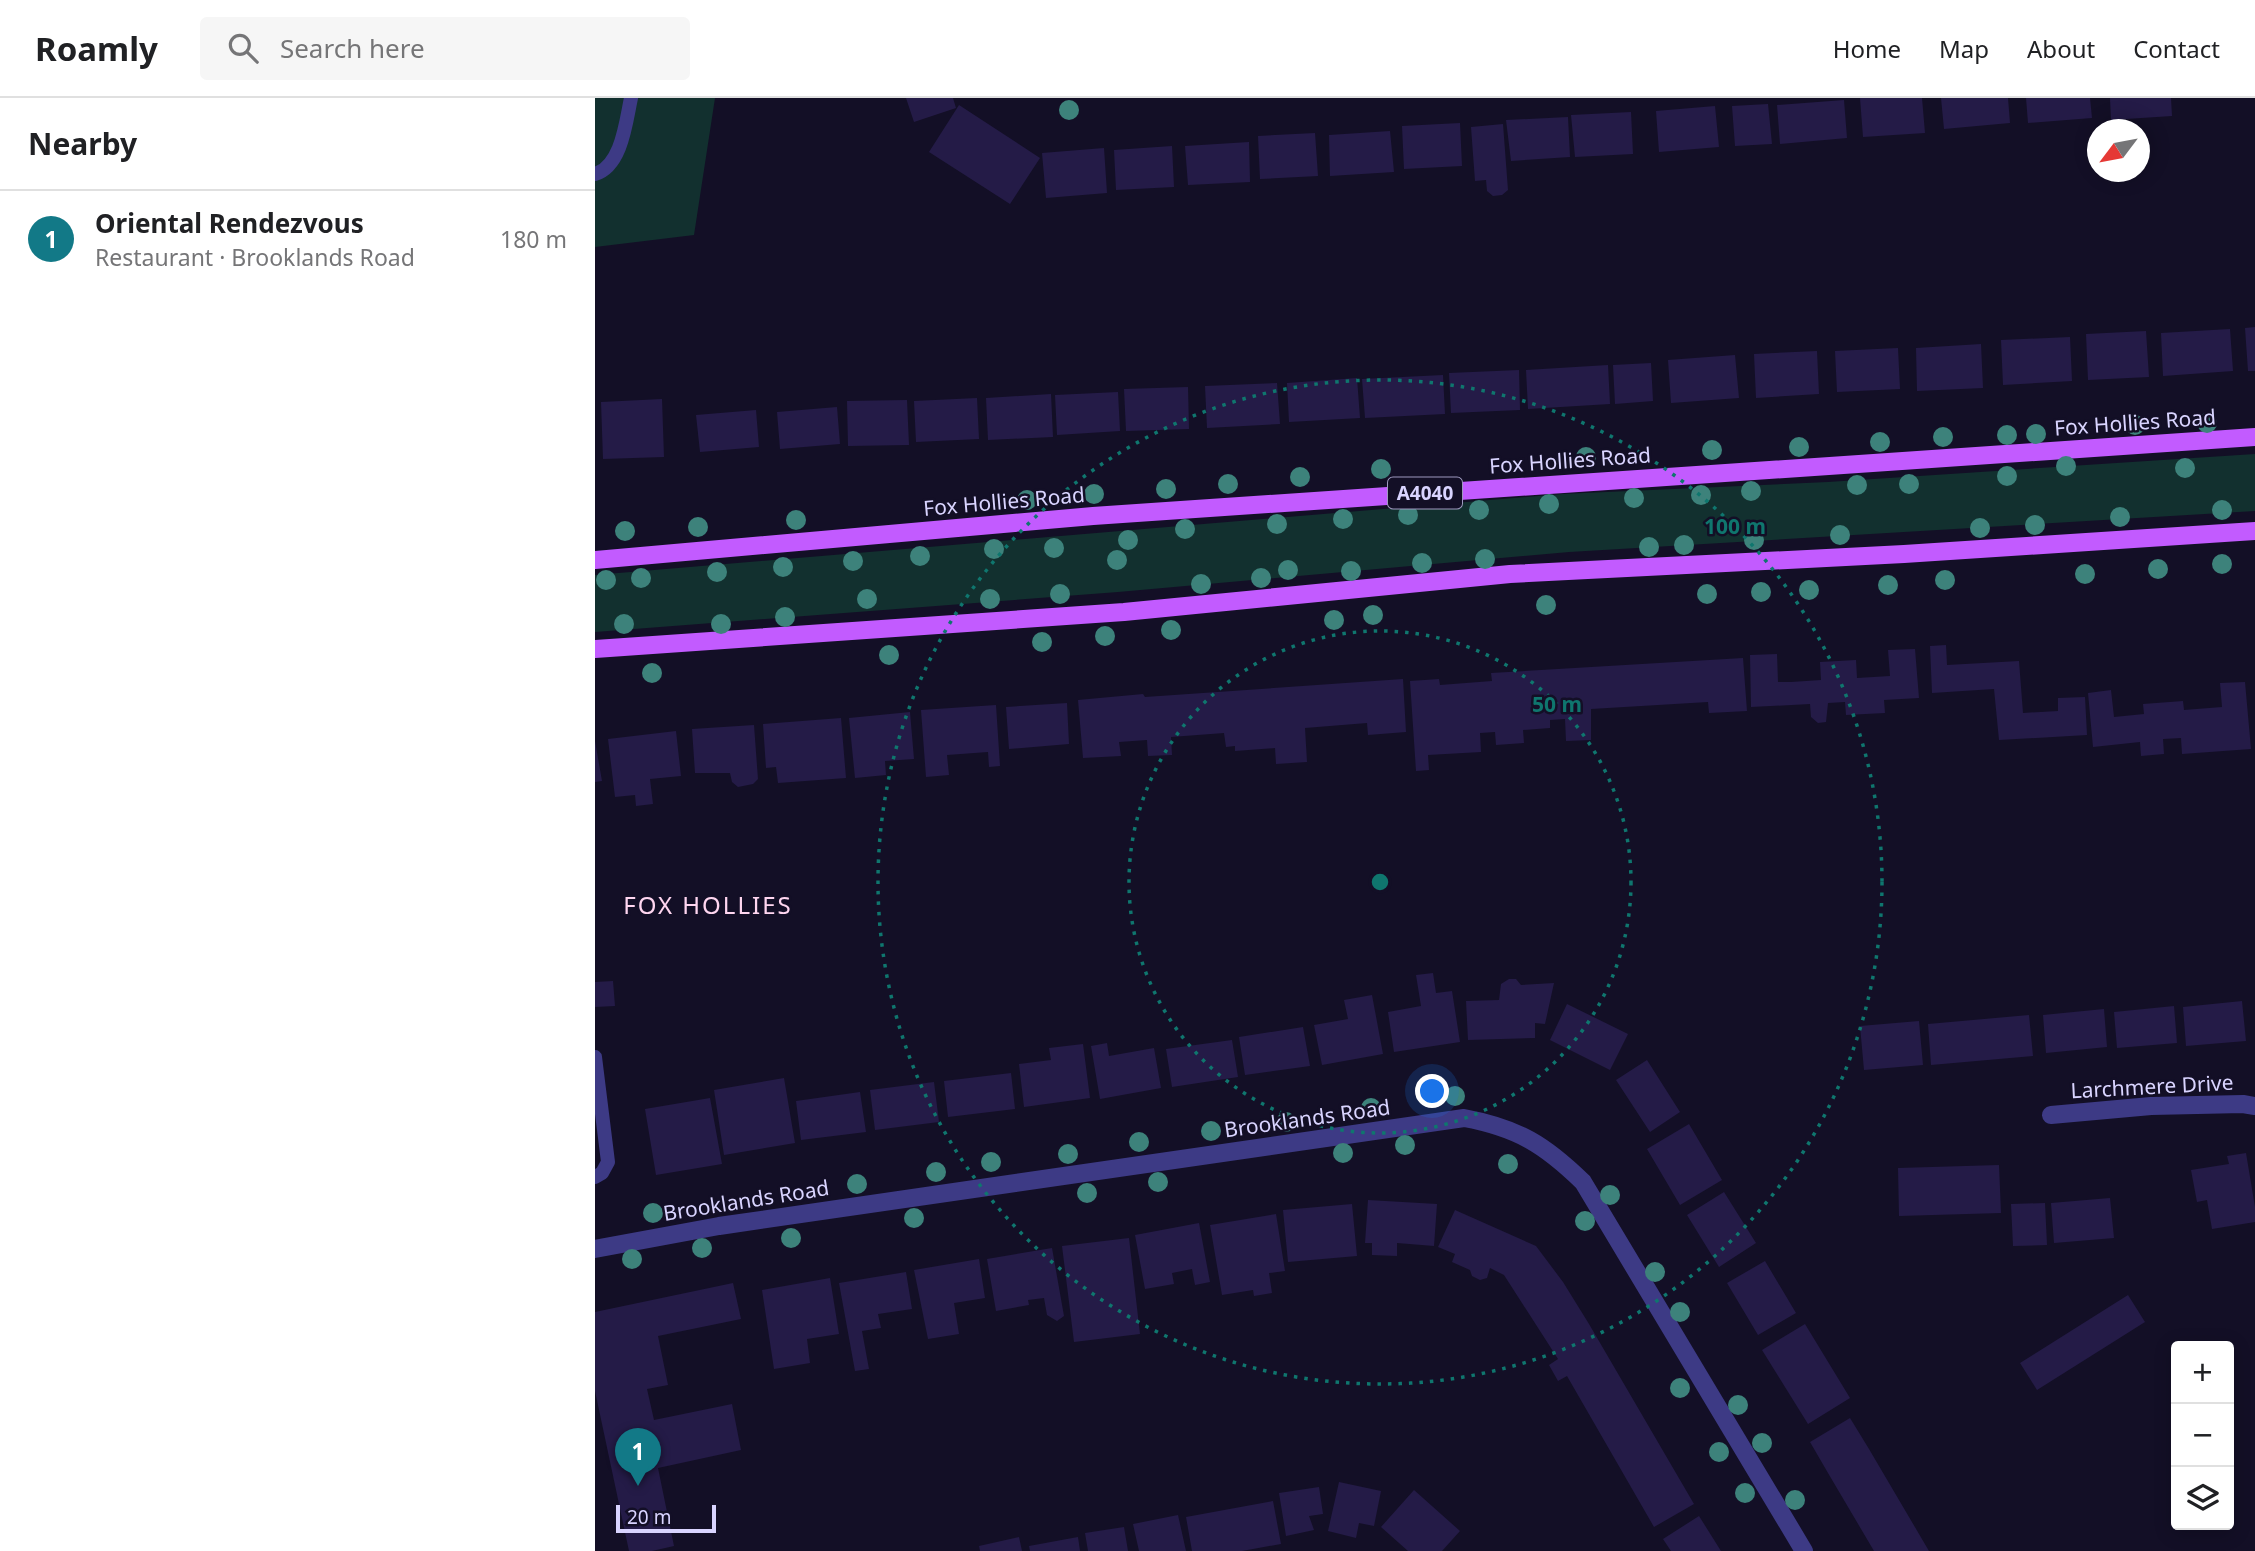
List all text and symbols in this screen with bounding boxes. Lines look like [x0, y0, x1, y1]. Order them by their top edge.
search box [200, 17, 690, 80]
text: Roamly [35, 26, 158, 71]
icon: search [224, 29, 262, 67]
text: Search here [280, 30, 425, 66]
text: Home [1833, 32, 1901, 65]
text: Map [1939, 32, 1989, 65]
text: About [2027, 32, 2095, 65]
text: Contact [2133, 32, 2220, 65]
north arrow [2087, 119, 2150, 182]
text: Nearby [28, 123, 137, 164]
text: Oriental Rendezvous [95, 205, 364, 241]
text: 1 [44, 223, 58, 255]
text: 180 m [500, 223, 567, 255]
text: Restaurant · Brooklands Road [95, 241, 415, 273]
street label: Fox Hollies Road [2053, 402, 2217, 442]
street label: Fox Hollies Road [1488, 440, 1652, 480]
road number: A4040 [1388, 478, 1462, 508]
street label: Fox Hollies Road [922, 480, 1086, 522]
text: 100 m [1704, 512, 1766, 540]
text: 50 m [1532, 690, 1582, 718]
centre of rings [1368, 870, 1392, 894]
district label: FOX HOLLIES [623, 888, 793, 921]
street label: Larchmere Drive [2070, 1068, 2234, 1104]
your location [1415, 1074, 1449, 1108]
street label: Brooklands Road [1222, 1092, 1392, 1144]
street label: Brooklands Road [661, 1173, 831, 1227]
map controls [2171, 1341, 2234, 1530]
button: + [2171, 1341, 2234, 1404]
button: − [2171, 1404, 2234, 1467]
pin: 1 [615, 1428, 661, 1486]
button: layers [2171, 1467, 2234, 1530]
scale bar [616, 1502, 716, 1534]
text: 20 m [627, 1504, 671, 1530]

